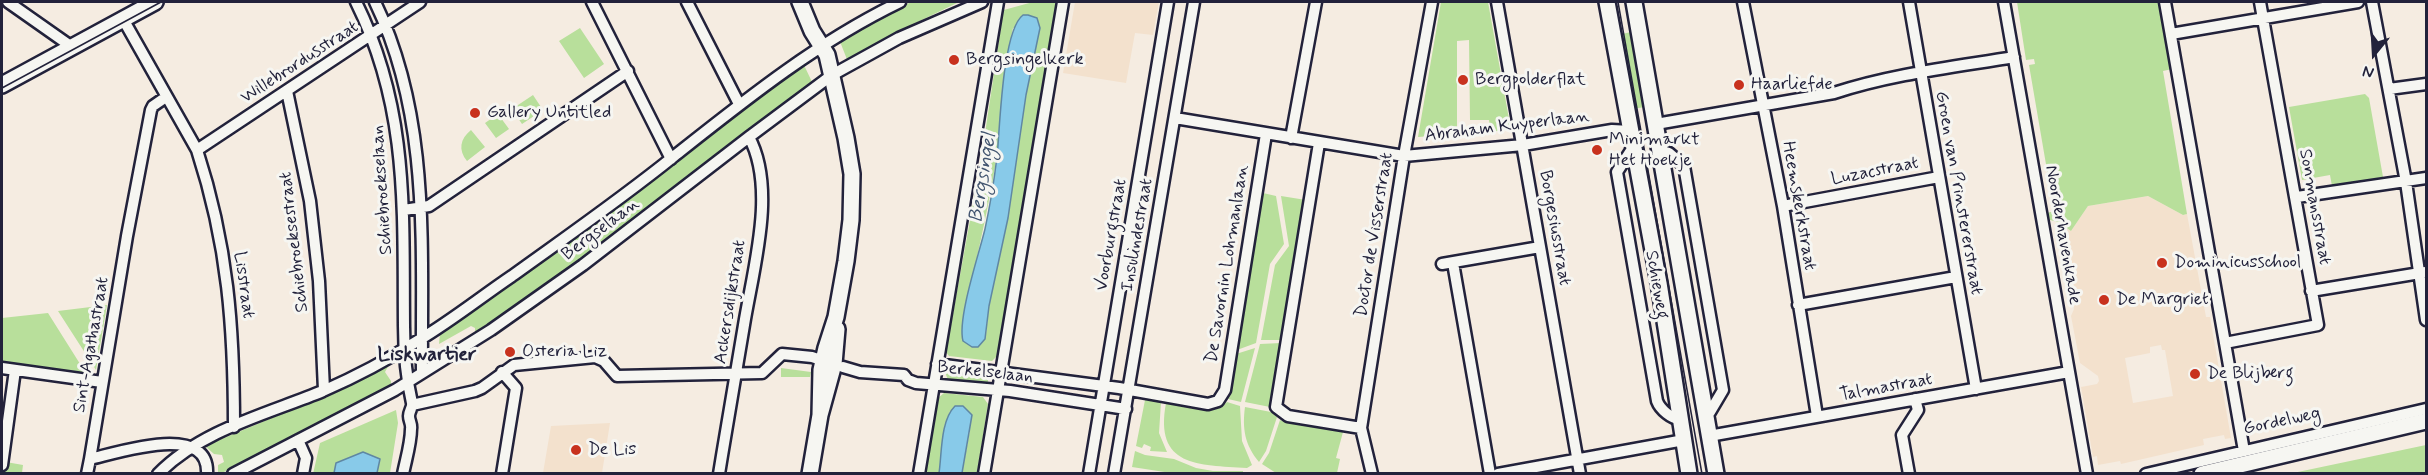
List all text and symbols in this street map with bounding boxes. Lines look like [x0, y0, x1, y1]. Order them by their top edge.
street label: Willebrordusstraat [237, 17, 363, 109]
north arrow [2344, 24, 2404, 84]
place label: Bergsingelkerk [966, 49, 1084, 71]
marker: Bergsingelkerk [947, 53, 961, 67]
text: N [2360, 60, 2377, 83]
place label: Bergpolderflat [1475, 69, 1586, 91]
marker: Bergpolderflat [1456, 73, 1470, 87]
place label: Haarliefde [1751, 74, 1833, 96]
marker: Haarliefde [1732, 78, 1746, 92]
street label: Groen van Prinstererstraat [1929, 89, 1987, 297]
place label: Gallery Untitled [487, 102, 611, 124]
marker: Gallery Untitled [468, 106, 482, 120]
street label: Abraham Kuyperlaan [1423, 106, 1591, 148]
street label: Schiebroekselaan [368, 124, 398, 256]
place label: Minimarkt Het Hoekje [1609, 129, 1700, 172]
water label: Bergsingel [965, 132, 1003, 224]
street label: Heemskerkstraat [1776, 140, 1820, 272]
marker: Minimarkt Het Hoekje [1590, 143, 1604, 157]
street label: Sonmansstraat [2293, 147, 2335, 267]
street label: Doctor de Visserstraat [1351, 151, 1399, 319]
street label: Luzacstraat [1830, 153, 1920, 191]
street label: De Savornin Lohmanlaan [1202, 163, 1254, 365]
street label: Noorderhavenkade [2039, 164, 2085, 306]
street label: Borgesiusstraat [1533, 169, 1575, 287]
street label: Schiebroeksestraat [276, 171, 314, 313]
street label: Voorburgstraat [1092, 177, 1132, 293]
street label: Insulindestraat [1117, 177, 1159, 293]
street label: Bergselaan [558, 194, 644, 266]
street label: Ackersdijkstraat [711, 239, 751, 365]
street label: Schieweg [1639, 249, 1673, 321]
street label: Lisstraat [228, 250, 258, 320]
place label: Dominicusschool [2174, 252, 2301, 274]
marker: Dominicusschool [2155, 256, 2169, 270]
street label: Sint-Agathastraat [69, 275, 115, 415]
place label: De Margriet [2116, 289, 2209, 311]
marker: De Margriet [2097, 293, 2111, 307]
place label: Osteria Liz [522, 341, 607, 363]
district label: Liskwartier [378, 344, 476, 368]
marker: Osteria Liz [503, 345, 517, 359]
street label: Berkelselaan [936, 357, 1034, 389]
place label: De Blijberg [2207, 363, 2294, 385]
marker: De Blijberg [2188, 367, 2202, 381]
street label: Talmastraat [1838, 369, 1934, 407]
street label: Gordelweg [2242, 403, 2322, 441]
place label: De Lis [588, 439, 636, 461]
marker: De Lis [569, 443, 583, 457]

